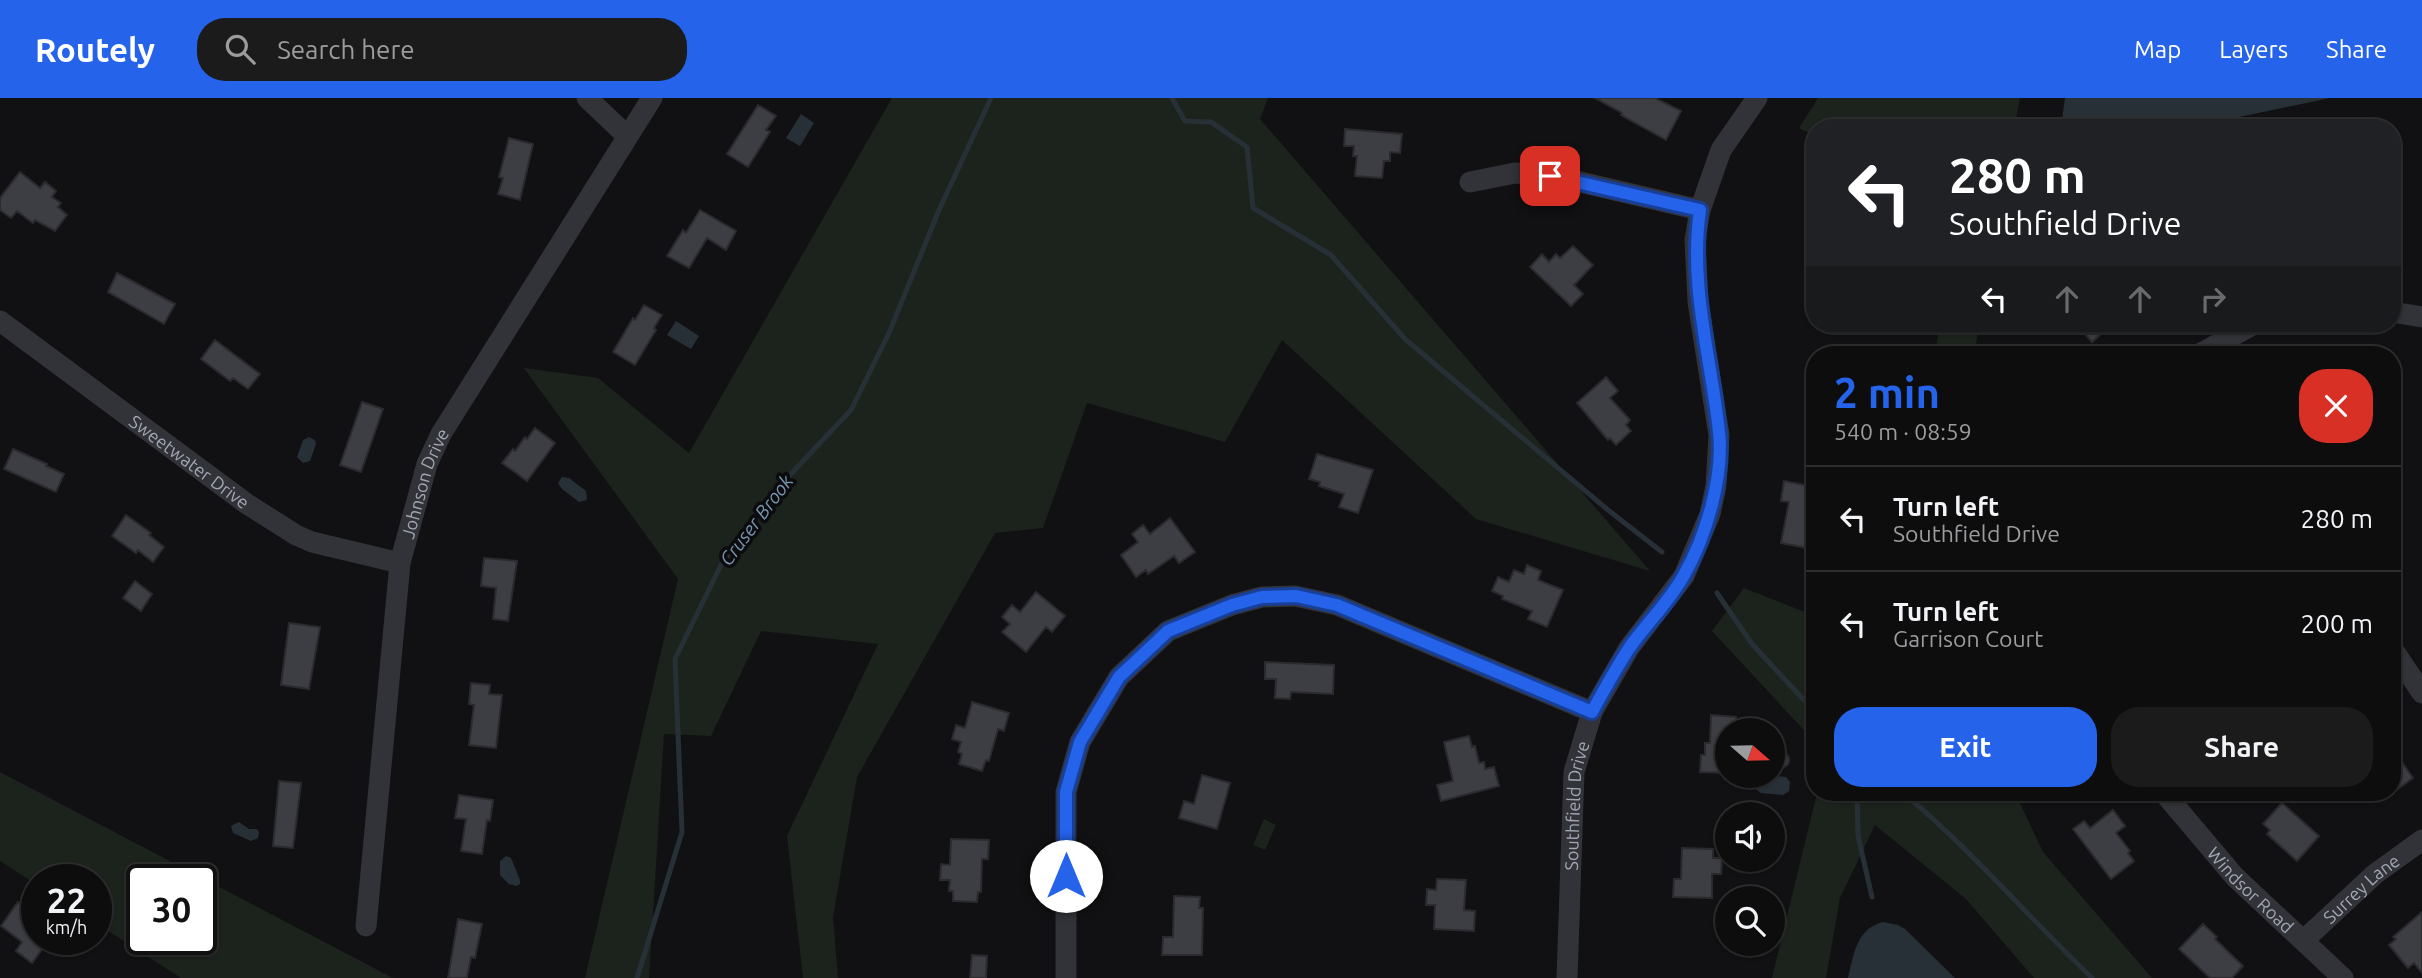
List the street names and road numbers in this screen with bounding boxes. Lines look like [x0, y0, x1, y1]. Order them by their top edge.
street label: Sweetwater Drive [126, 411, 253, 512]
street label: Johnson Drive [397, 424, 452, 541]
street label: Southfield Drive [1561, 738, 1593, 871]
street label: Windsor Road [2204, 843, 2298, 937]
street label: Surrey Lane [2319, 850, 2403, 927]

